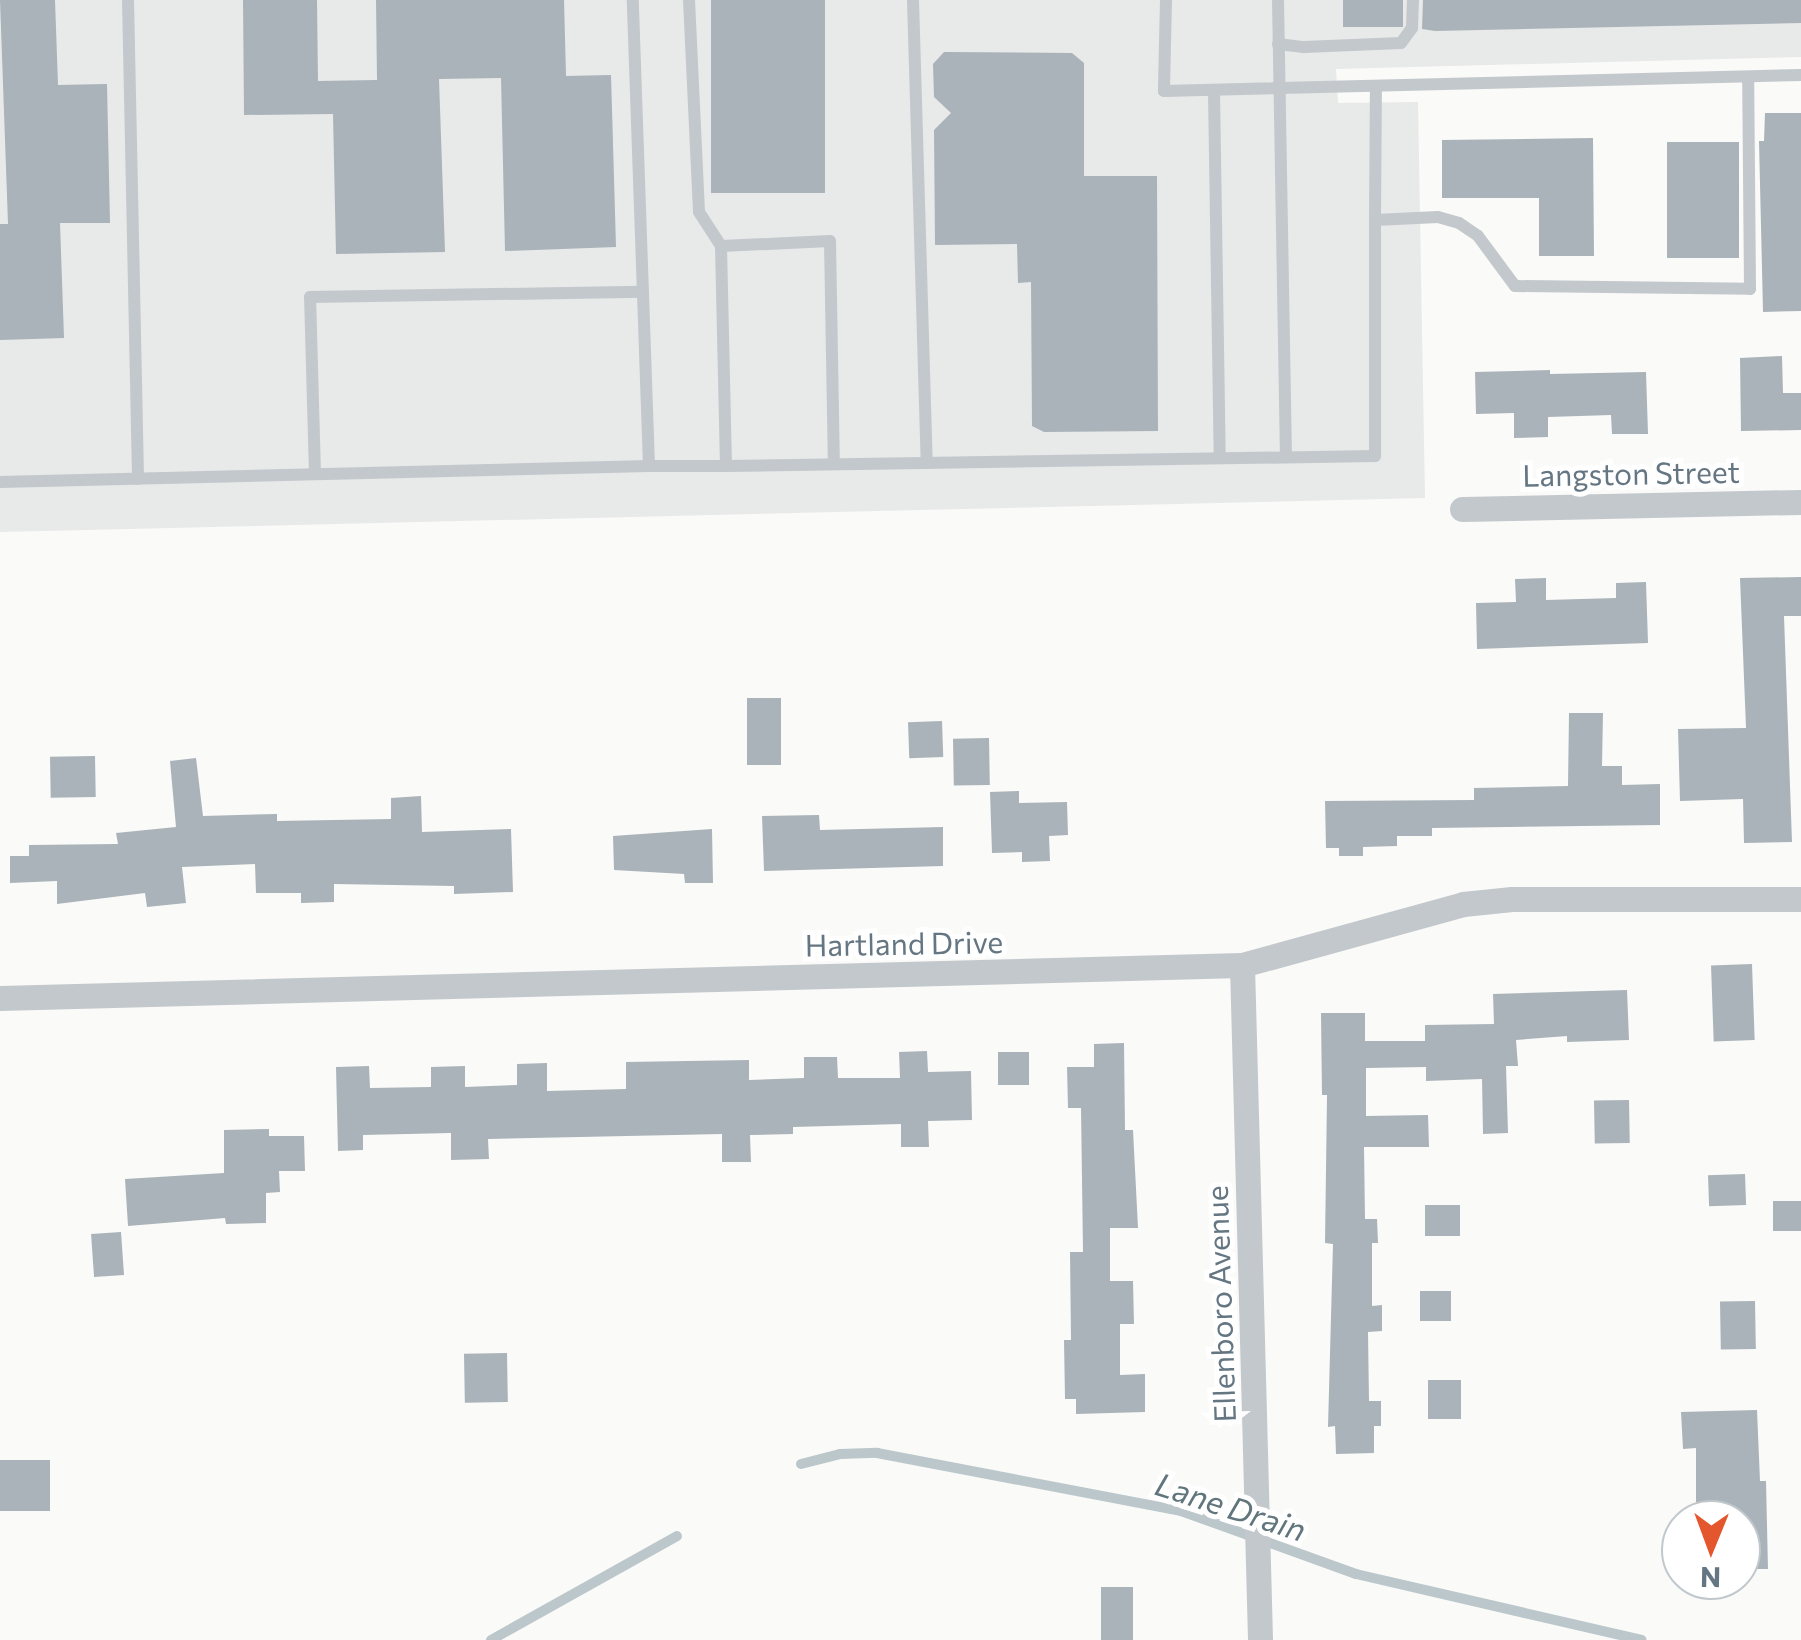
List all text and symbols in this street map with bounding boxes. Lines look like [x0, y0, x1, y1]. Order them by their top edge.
street label: Langston Street [1522, 453, 1740, 493]
street label: Hartland Drive [804, 923, 1004, 963]
street label: Ellenboro Avenue [1198, 1185, 1242, 1423]
water label: Lane Drain [1151, 1464, 1311, 1548]
north arrow [1661, 1500, 1761, 1600]
text: N [1700, 1561, 1721, 1595]

